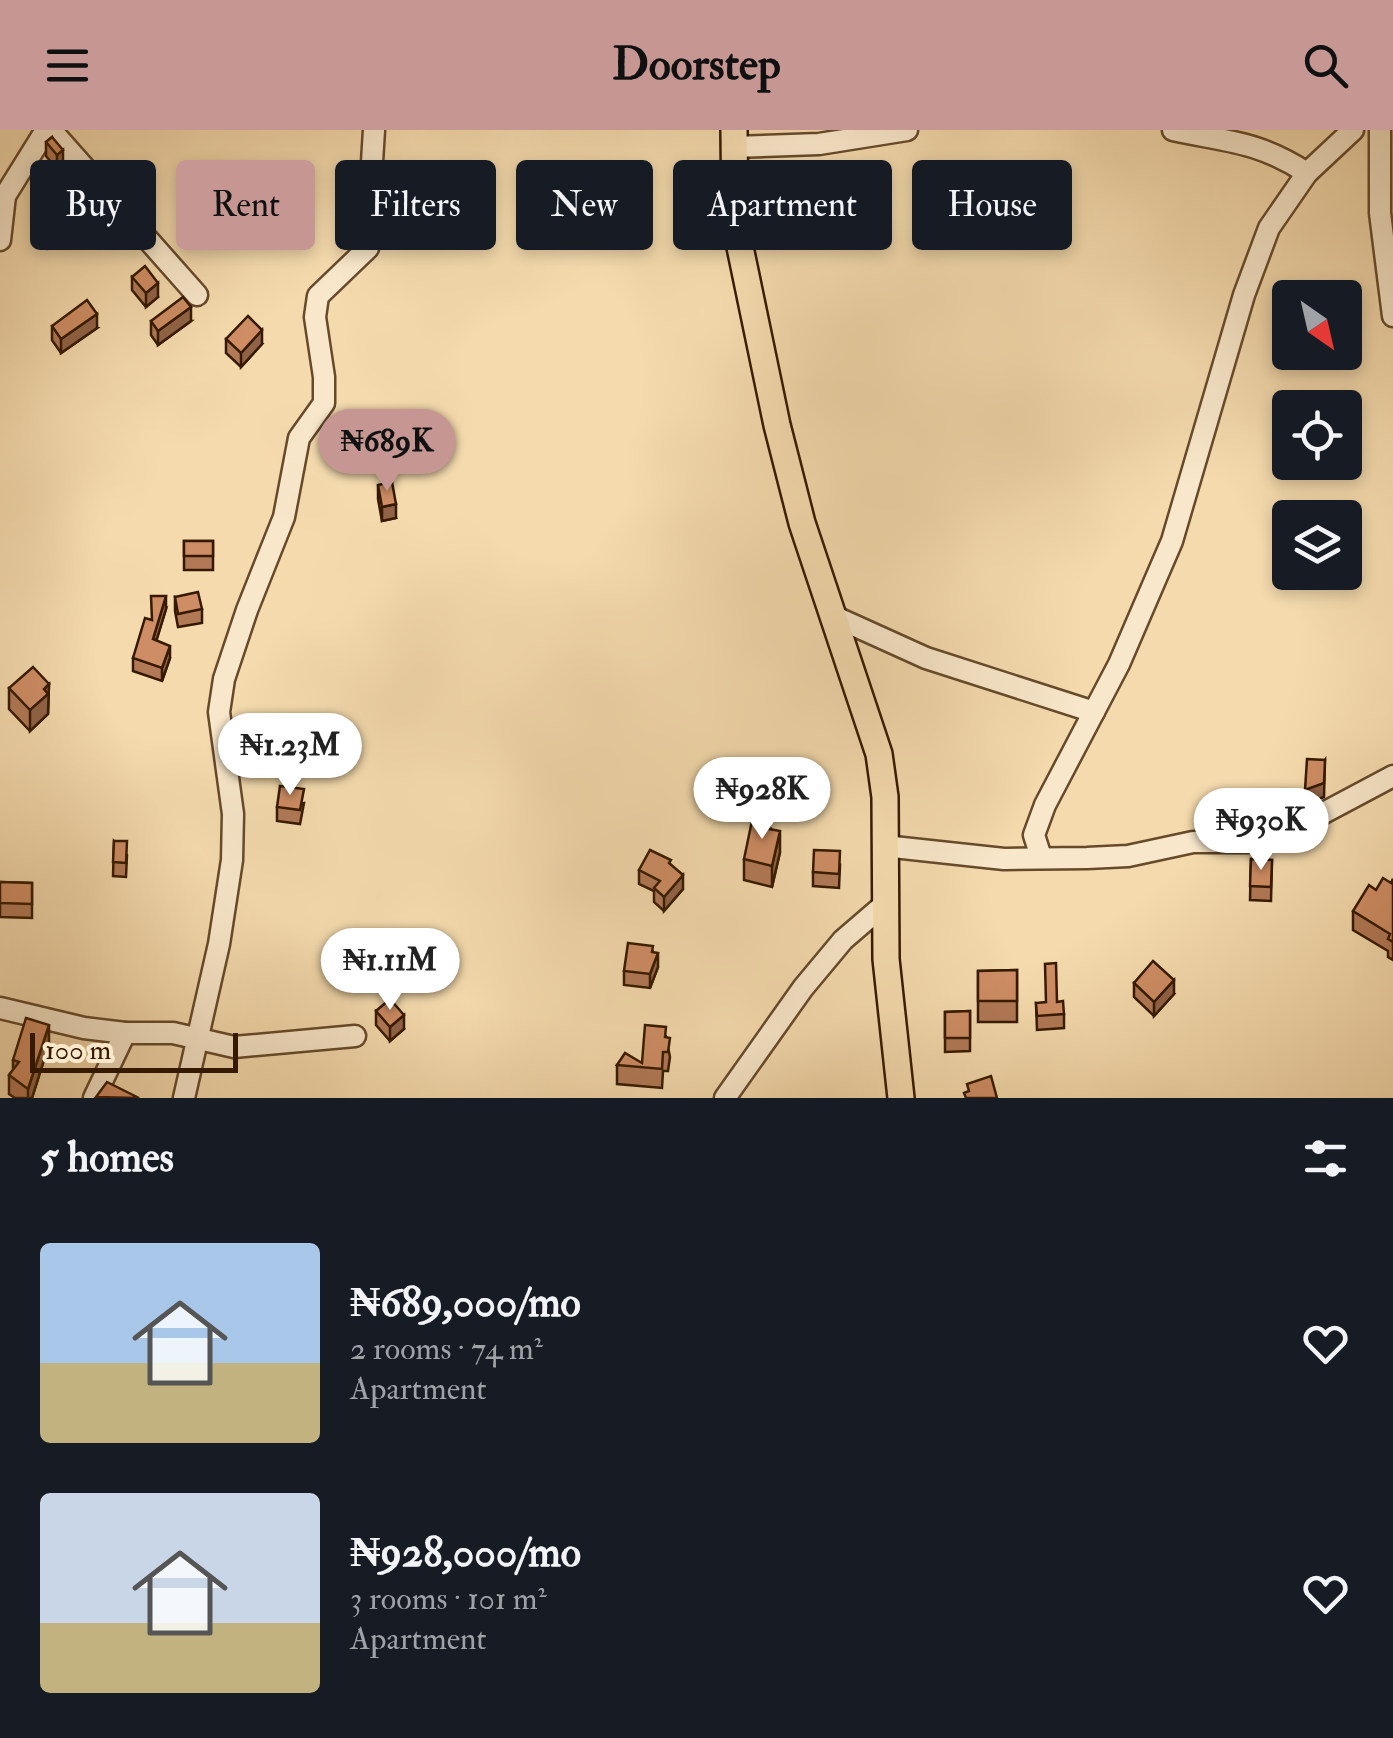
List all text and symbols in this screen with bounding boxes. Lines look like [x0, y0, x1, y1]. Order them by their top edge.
text: Doorstep [612, 37, 781, 93]
icon: menu [40, 38, 95, 93]
icon: search [1298, 38, 1353, 93]
chip: Buy [30, 160, 156, 250]
chip: Rent [176, 160, 315, 250]
chip: Filters [335, 160, 496, 250]
chip: New [516, 160, 653, 250]
chip: Apartment [673, 160, 892, 250]
chip: House [912, 160, 1072, 250]
north arrow [1272, 280, 1362, 370]
map controls [1272, 280, 1362, 590]
button: locate [1272, 390, 1362, 480]
pin: ₦689K [317, 409, 457, 494]
text: ₦689K [341, 421, 434, 461]
button: layers [1272, 500, 1362, 590]
pin: ₦1.23M [209, 713, 371, 798]
text: ₦1.23M [240, 725, 340, 765]
pin: ₦928K [692, 757, 832, 842]
text: ₦928K [715, 769, 809, 809]
pin: ₦930K [1191, 788, 1331, 873]
text: ₦930K [1216, 800, 1306, 840]
pin: ₦1.11M [309, 928, 471, 1013]
text: ₦1.11M [343, 940, 437, 980]
scale bar [30, 1028, 238, 1073]
text: 100 m [45, 1033, 111, 1068]
icon: filters [1298, 1131, 1353, 1186]
text: 5 homes [40, 1132, 174, 1184]
text: ₦689,000/mo [350, 1277, 581, 1329]
icon: home [120, 1283, 240, 1403]
icon: heart [1298, 1316, 1353, 1371]
text: 2 rooms · 74 m² [350, 1329, 543, 1369]
text: Apartment [350, 1369, 487, 1409]
text: ₦928,000/mo [350, 1527, 581, 1579]
icon: home [120, 1533, 240, 1653]
icon: heart [1298, 1566, 1353, 1621]
text: 3 rooms · 101 m² [350, 1579, 547, 1619]
text: Apartment [350, 1619, 487, 1659]

